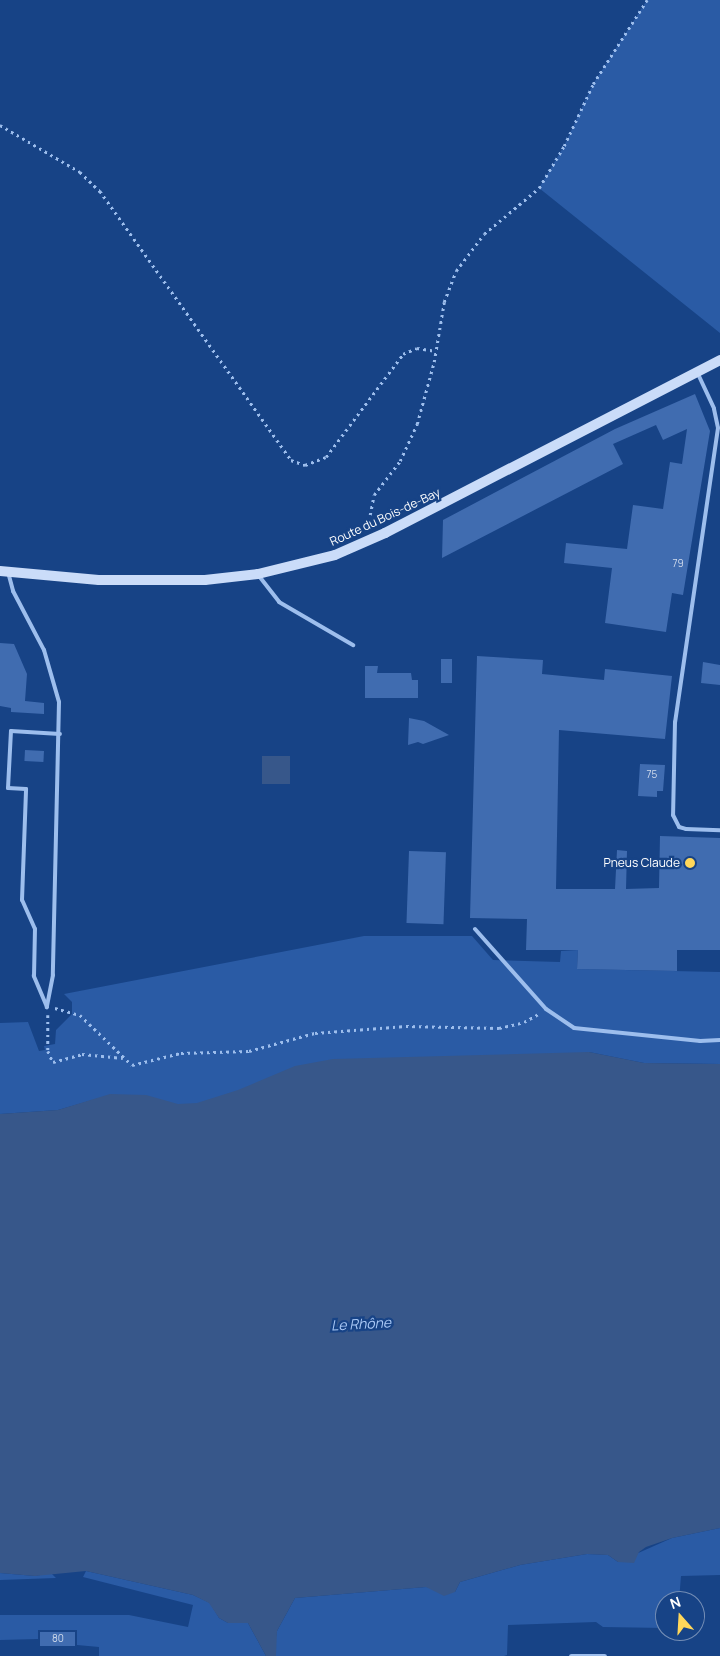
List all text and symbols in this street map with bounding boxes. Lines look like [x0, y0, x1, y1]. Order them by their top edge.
street label: Route du Bois-de-Bay [328, 485, 442, 549]
house number: 79 [672, 558, 684, 570]
house number: 75 [647, 769, 657, 781]
place label: Pneus Claude [604, 856, 680, 870]
marker: Pneus Claude [684, 857, 696, 869]
water label: Le Rhône [331, 1314, 391, 1334]
north arrow [655, 1591, 705, 1641]
text: N [667, 1592, 683, 1613]
house number: 80 [52, 1633, 64, 1645]

